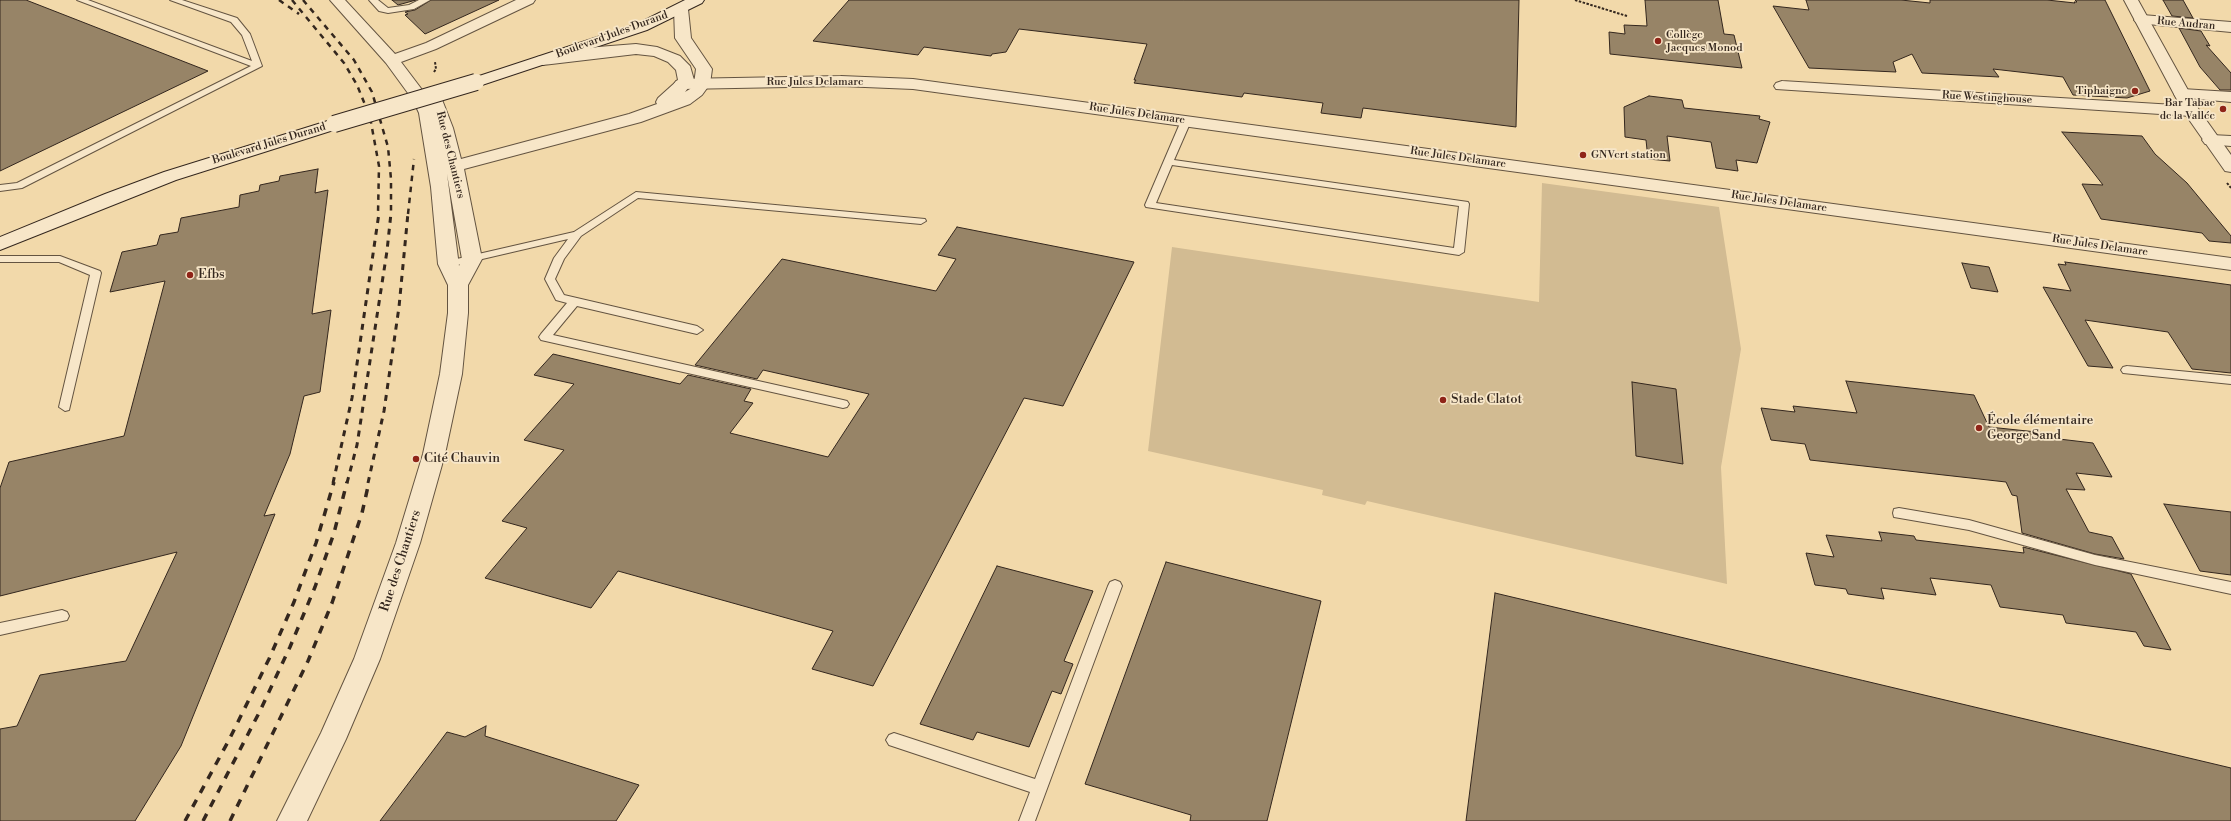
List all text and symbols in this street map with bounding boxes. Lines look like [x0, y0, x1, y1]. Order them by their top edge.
street label: Boulevard Jules Durand [554, 9, 670, 61]
street label: Rue Audran [2156, 15, 2216, 33]
place label: Collège Jacques Monod [1666, 28, 1742, 54]
marker: Collège Jacques Monod [1653, 36, 1663, 46]
street label: Rue Jules Delamare [767, 75, 863, 89]
place label: Tiphaigne [2076, 84, 2127, 98]
marker: Tiphaigne [2130, 86, 2140, 96]
street label: Rue Westinghouse [1941, 89, 2033, 107]
place label: Bar Tabac de la Vallée [2160, 96, 2215, 122]
street label: Rue Jules Delamare [1088, 101, 1186, 127]
marker: Bar Tabac de la Vallée [2218, 104, 2228, 114]
street label: Rue des Chantiers [433, 110, 467, 200]
street label: Boulevard Jules Durand [211, 120, 327, 168]
street label: Rue Jules Delamare [1409, 145, 1507, 171]
place label: GNVert station [1591, 148, 1666, 162]
marker: GNVert station [1578, 150, 1588, 160]
street label: Rue Jules Delamare [1730, 189, 1828, 215]
street label: Rue Jules Delamare [2051, 233, 2149, 259]
place label: Efbs [198, 267, 225, 283]
marker: Efbs [185, 270, 195, 280]
place label: Stade Clatot [1451, 392, 1522, 408]
marker: Stade Clatot [1438, 395, 1448, 405]
place label: École élémentaire George Sand [1987, 413, 2093, 444]
marker: École élémentaire George Sand [1974, 423, 1984, 433]
place label: Cité Chauvin [424, 451, 500, 467]
marker: Cité Chauvin [411, 454, 421, 464]
street label: Rue des Chantiers [377, 508, 425, 614]

